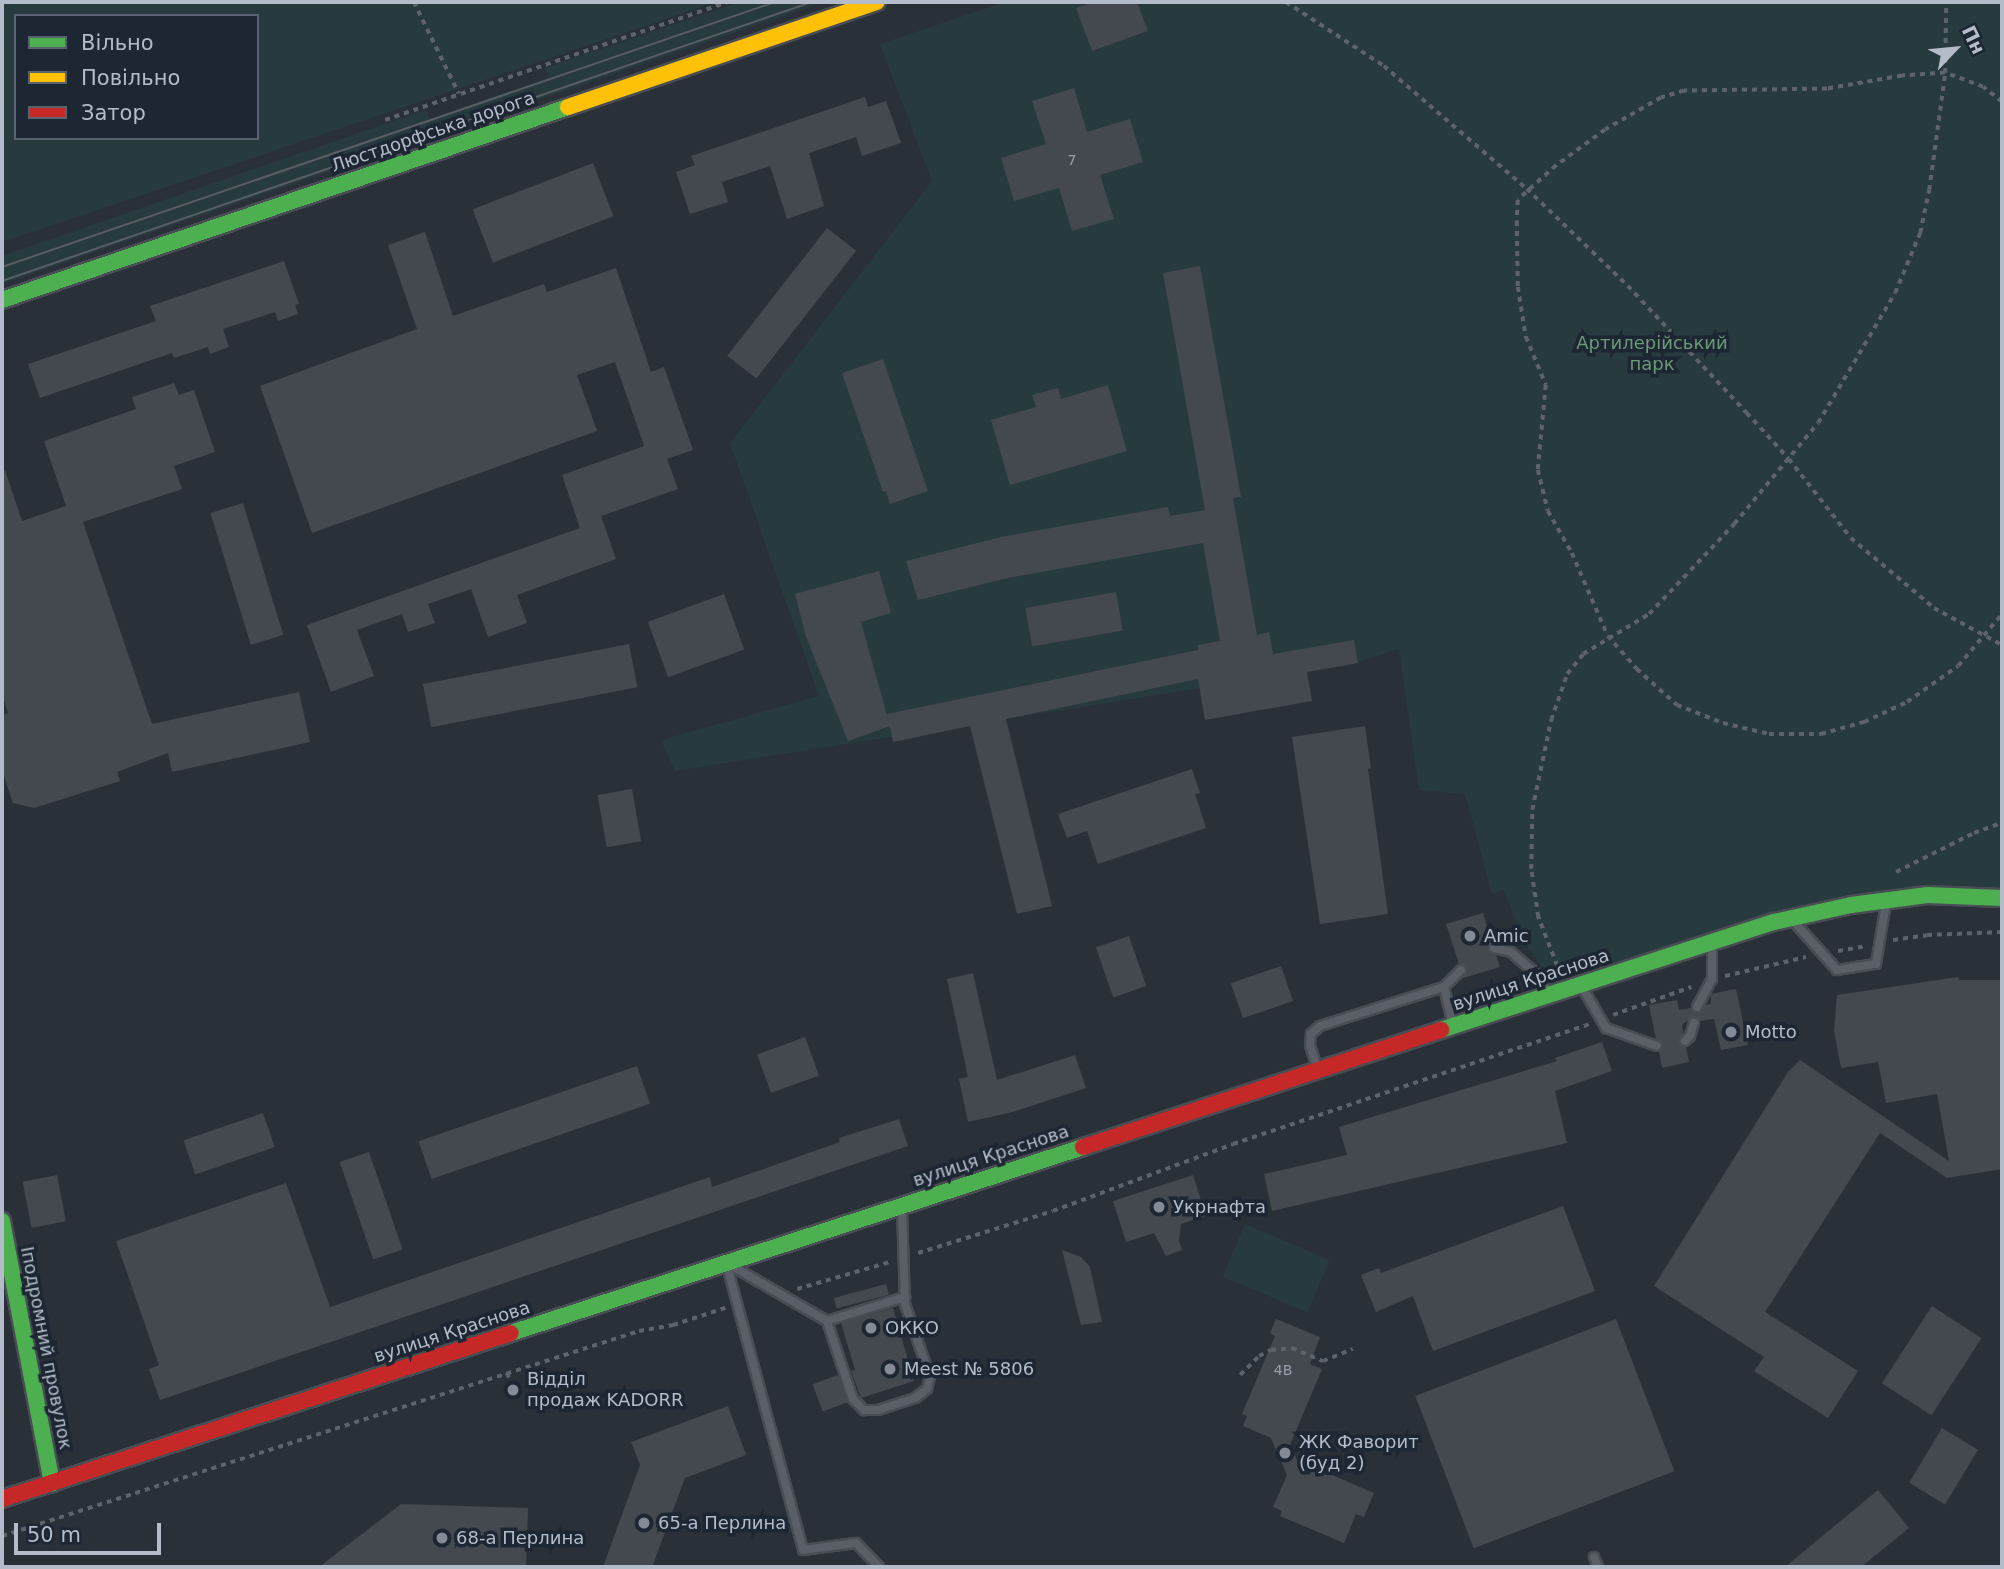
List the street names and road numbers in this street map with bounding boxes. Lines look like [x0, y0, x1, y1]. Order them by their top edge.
street label: Люстдорфська дорога [328, 87, 538, 177]
street label: вулиця Краснова [1450, 945, 1612, 1015]
street label: вулиця Краснова [910, 1121, 1072, 1191]
street label: Іподромний провулок [16, 1245, 76, 1451]
street label: вулиця Краснова [371, 1297, 533, 1367]

